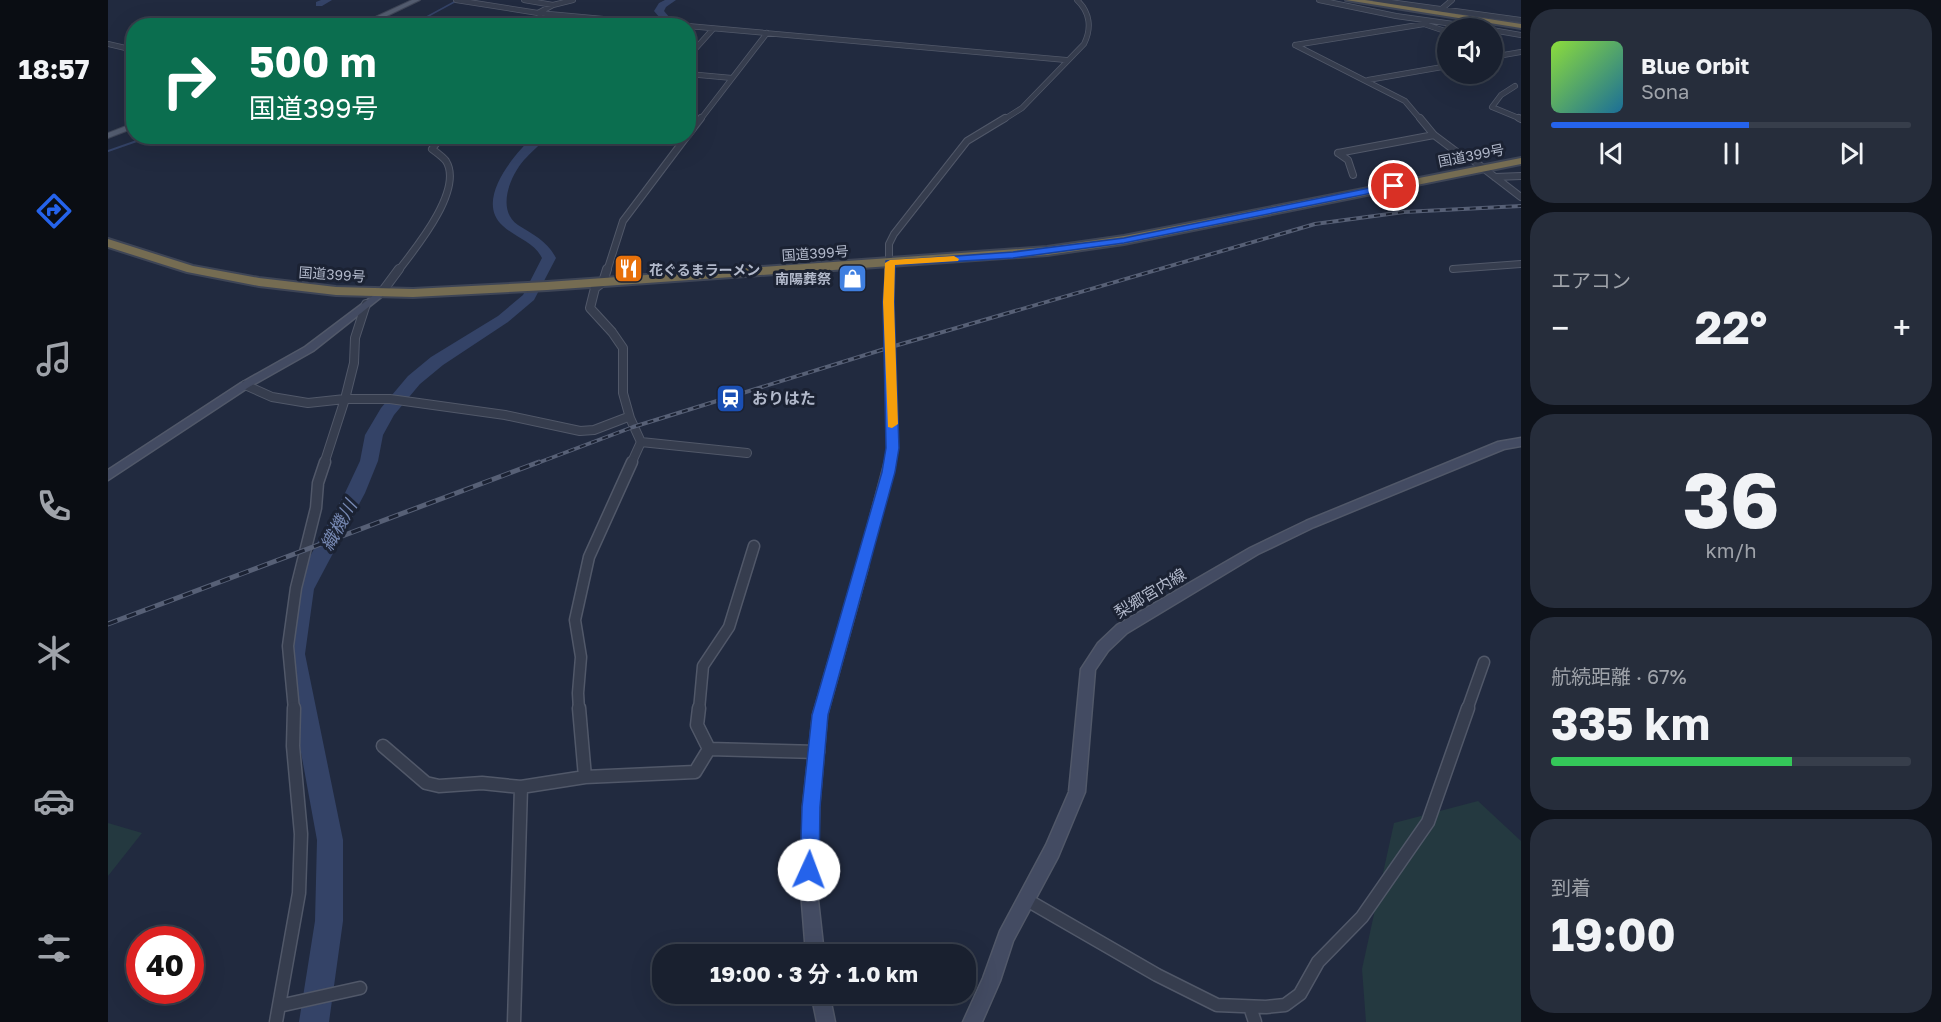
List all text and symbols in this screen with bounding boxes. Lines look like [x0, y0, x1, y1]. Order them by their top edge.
map controls [1437, 18, 1503, 84]
button: sound [1437, 18, 1503, 84]
text: 500 m [249, 36, 376, 86]
icon: right [150, 42, 228, 120]
text: Blue Orbit [1641, 52, 1749, 79]
text: 18:57 [18, 53, 90, 85]
text: Sona [1641, 79, 1689, 103]
text: 国道399号 [249, 92, 378, 124]
icon: previous [1595, 137, 1628, 170]
icon: pause [1715, 137, 1748, 170]
icon: next [1835, 137, 1868, 170]
street label: 国道399号 [1436, 140, 1506, 170]
pin [1368, 160, 1419, 211]
icon: arrive [1377, 169, 1410, 202]
icon: directions [33, 190, 75, 232]
street label: 国道399号 [781, 242, 849, 264]
restaurant icon: 花ぐるまラーメン [612, 253, 644, 285]
place label: 花ぐるまラーメン [649, 261, 760, 278]
shop icon: 南陽葬祭 [836, 262, 868, 294]
street label: 国道399号 [298, 263, 366, 285]
text: エアコン [1551, 268, 1631, 292]
place label: 南陽葬祭 [775, 270, 831, 287]
text: 22° [1695, 300, 1767, 354]
text: − [1551, 308, 1569, 347]
text: + [1893, 308, 1911, 347]
icon: music [33, 338, 75, 380]
station icon: おりはた [715, 382, 747, 414]
place label: おりはた [752, 388, 816, 408]
text: 36 [1682, 452, 1780, 545]
icon: phone [33, 485, 75, 527]
water label: 織機川 [315, 494, 362, 554]
text: km/h [1706, 538, 1756, 562]
street label: 梨郷宮内線 [1111, 564, 1189, 622]
icon: climate [33, 632, 75, 674]
text: 航続距離 · 67% [1551, 664, 1687, 688]
text: 335 km [1551, 696, 1710, 750]
icon: car [33, 780, 75, 822]
position arrow [777, 838, 841, 902]
text: 到着 [1551, 875, 1591, 899]
text: 19:00 [1551, 907, 1676, 961]
speed limit sign: 40 [126, 926, 204, 1004]
icon: filters [33, 927, 75, 969]
text: 19:00 · 3 分 · 1.0 km [710, 960, 918, 987]

